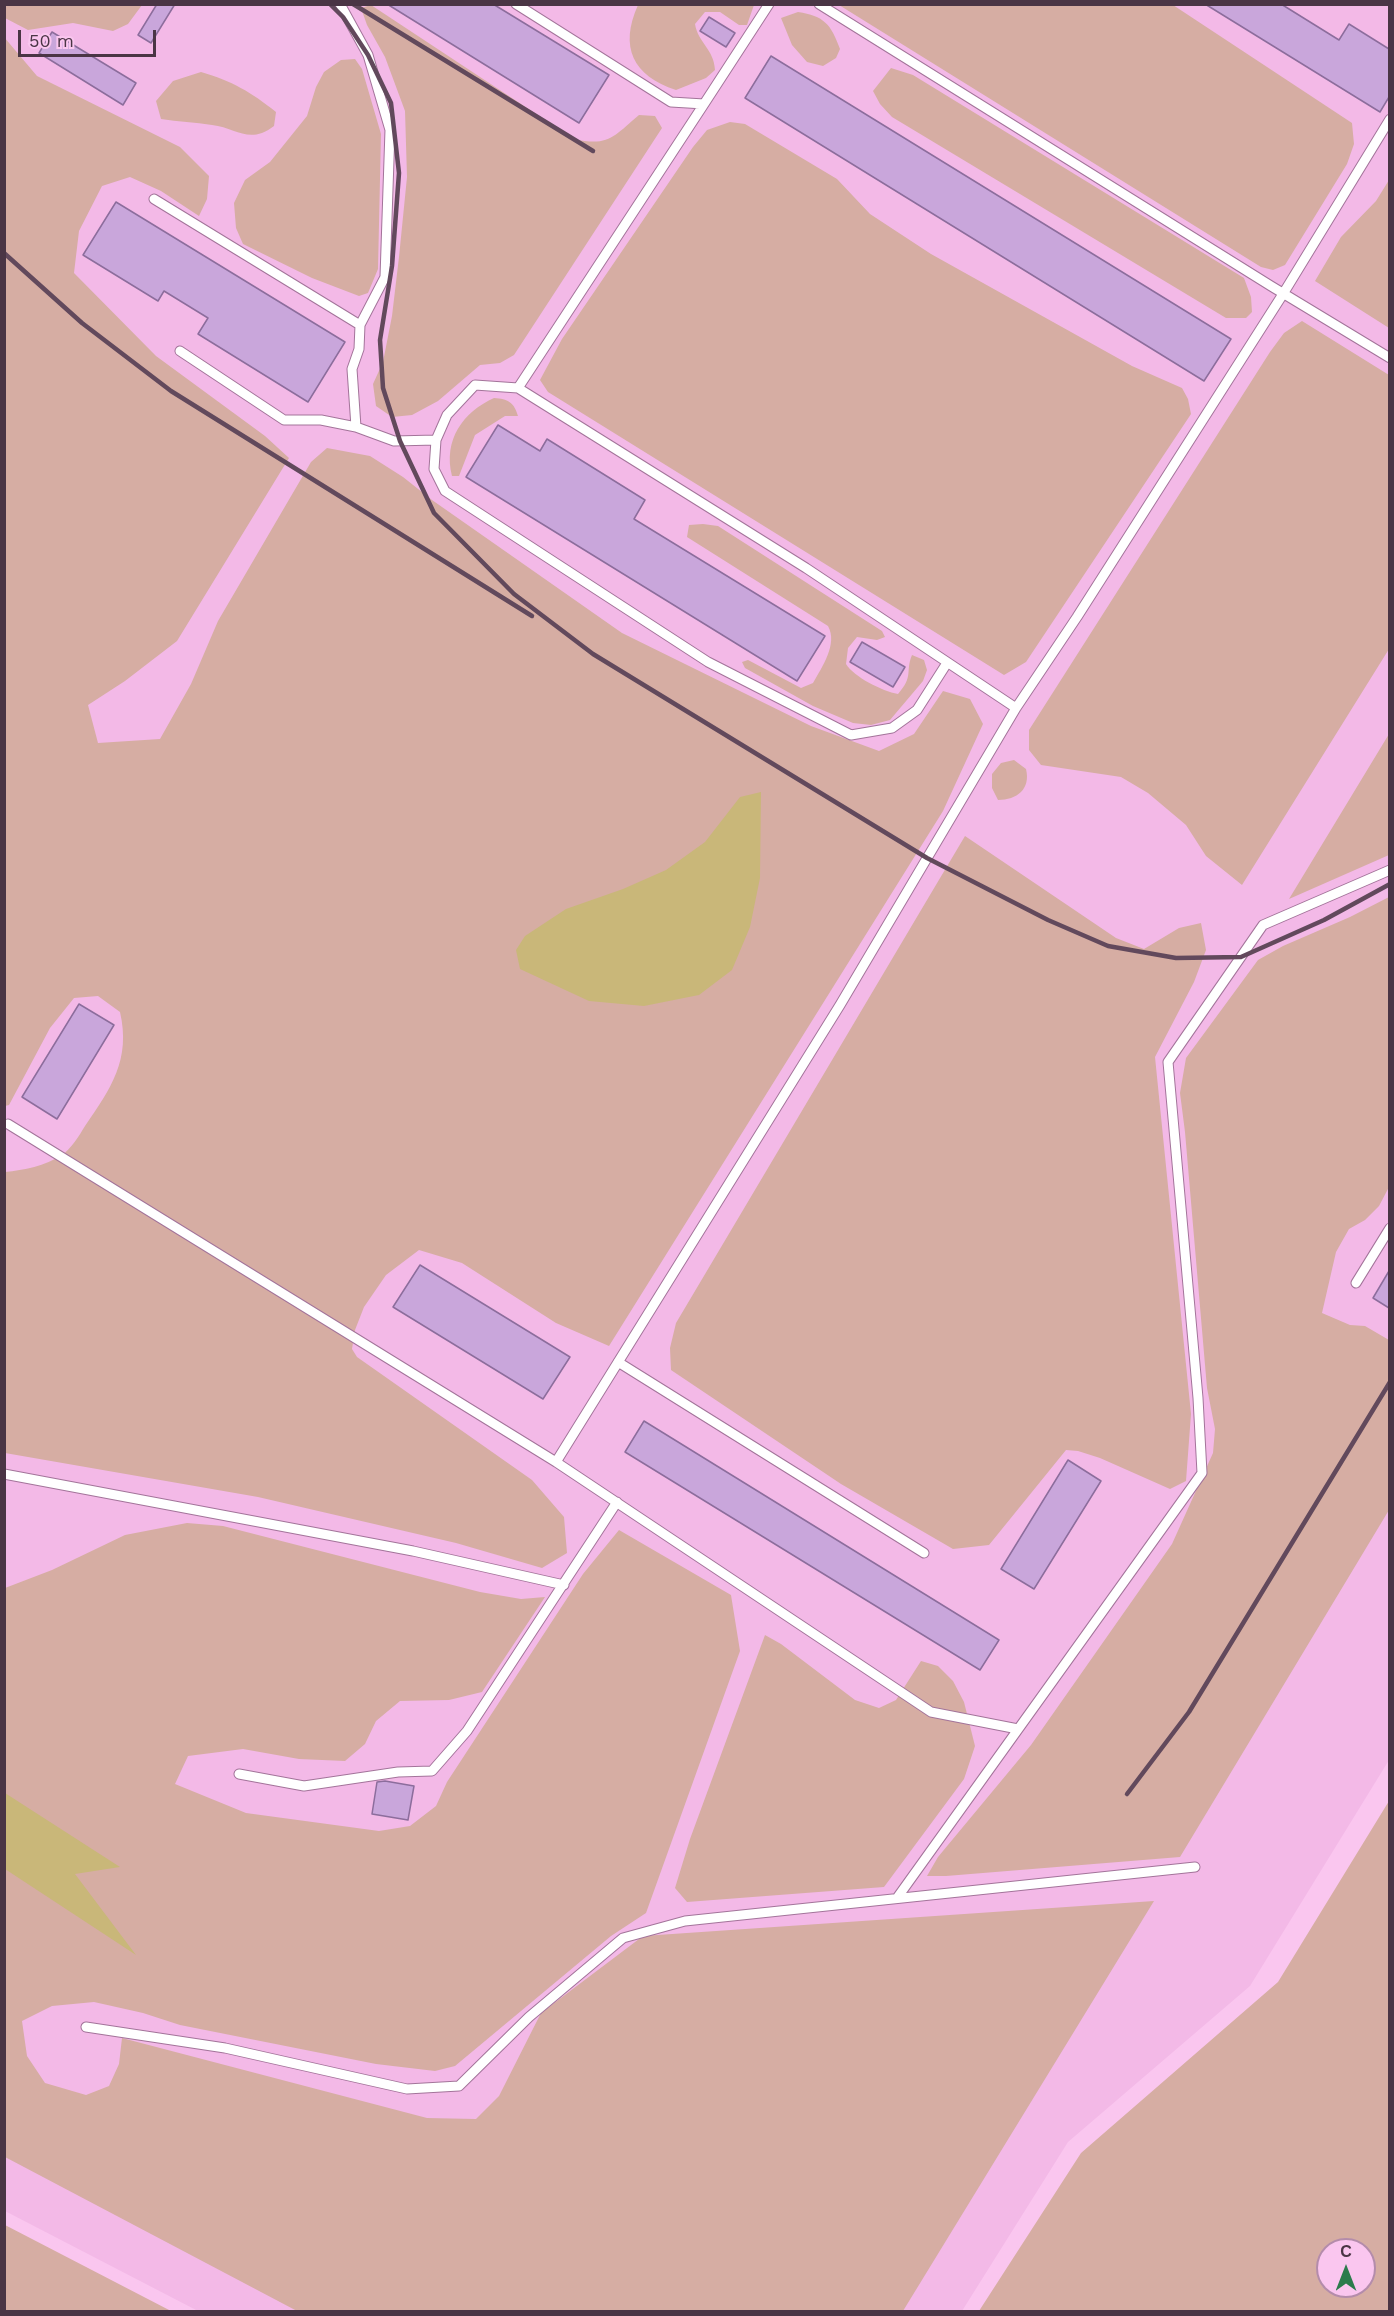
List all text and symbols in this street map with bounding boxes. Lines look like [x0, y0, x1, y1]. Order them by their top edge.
scale bar [21, 18, 159, 56]
text: 50 m [29, 30, 74, 51]
north arrow [1316, 2238, 1376, 2298]
text: С [1340, 2242, 1352, 2261]

